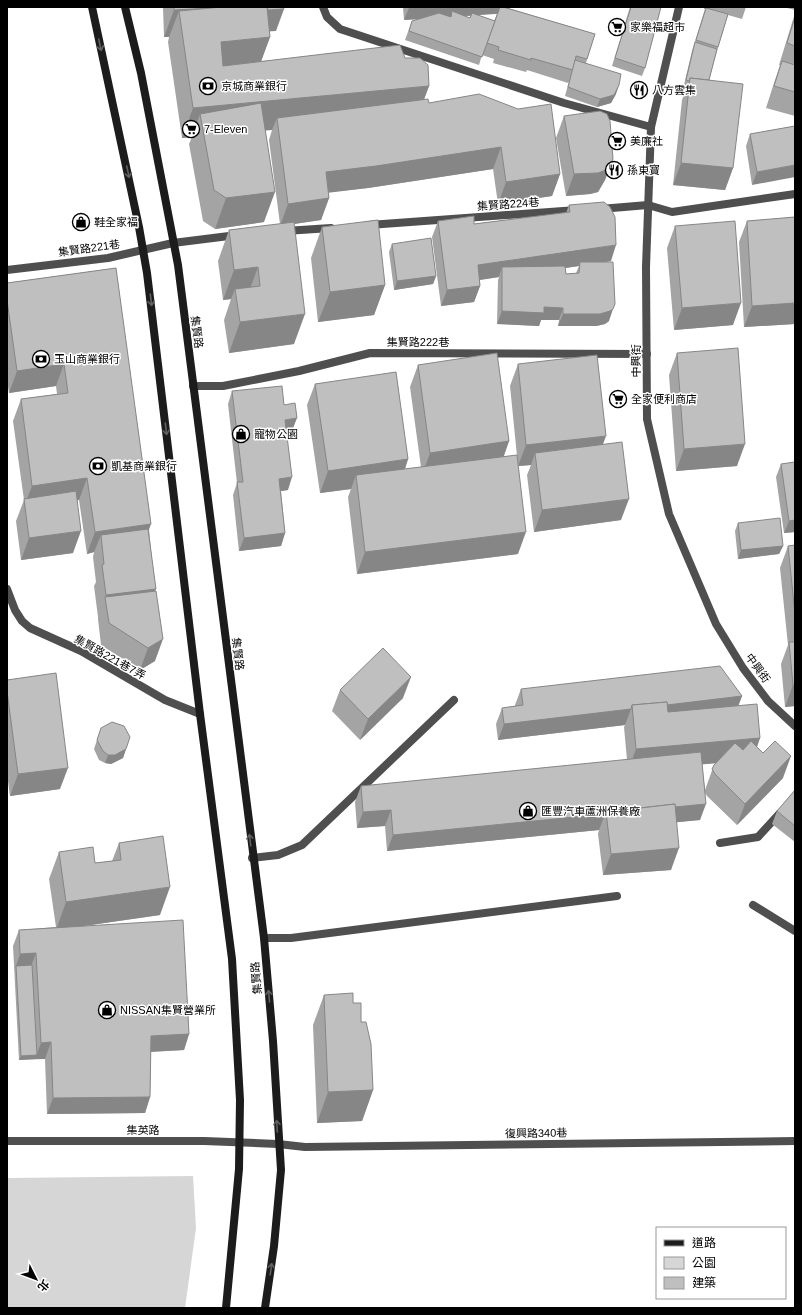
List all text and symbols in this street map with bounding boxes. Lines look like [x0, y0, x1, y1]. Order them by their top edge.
supermarket icon: 家樂福超市 [607, 17, 627, 37]
place label: 家樂福超市 [630, 21, 685, 33]
one-way arrow [97, 38, 105, 51]
bank icon: 京城商業銀行 [198, 76, 218, 96]
place label: 京城商業銀行 [221, 80, 287, 92]
restaurant icon: 八方雲集 [629, 80, 649, 100]
place label: 八方雲集 [652, 84, 696, 96]
supermarket icon: 7-Eleven [181, 119, 201, 139]
place label: 7-Eleven [204, 123, 247, 135]
supermarket icon: 美廉社 [607, 131, 627, 151]
place label: 美廉社 [630, 135, 663, 147]
restaurant icon: 孫東寶 [604, 160, 624, 180]
place label: 孫東寶 [627, 164, 660, 176]
one-way arrow [124, 165, 132, 178]
street label: 集賢路224巷 [476, 196, 540, 212]
shop icon: 鞋全家福 [71, 212, 91, 232]
place label: 鞋全家福 [94, 216, 138, 228]
street label: 集賢路221巷 [57, 238, 121, 258]
one-way arrow [147, 293, 154, 306]
street label: 集賢路 [189, 315, 205, 349]
street label: 集賢路222巷 [387, 336, 449, 348]
street label: 中興街 [630, 345, 642, 378]
bank icon: 玉山商業銀行 [31, 349, 51, 369]
place label: 玉山商業銀行 [54, 353, 120, 365]
supermarket icon: 全家便利商店 [608, 389, 628, 409]
place label: 全家便利商店 [631, 393, 697, 405]
one-way arrow [162, 422, 170, 435]
shop icon: 寵物公園 [231, 424, 251, 444]
place label: 寵物公園 [254, 428, 298, 440]
bank icon: 凱基商業銀行 [88, 456, 108, 476]
place label: 凱基商業銀行 [111, 460, 177, 472]
street label: 集賢路221巷7弄 [72, 632, 148, 682]
street label: 集賢路 [230, 637, 246, 671]
street label: 中興街 [743, 651, 773, 685]
shop icon: 匯豐汽車蘆洲保養廠 [518, 801, 538, 821]
place label: 匯豐汽車蘆洲保養廠 [541, 805, 640, 817]
one-way arrow [246, 833, 254, 846]
street label: 集賢路 [249, 961, 263, 995]
one-way arrow [265, 990, 273, 1003]
shop icon: NISSAN集賢營業所 [97, 1000, 117, 1020]
place label: NISSAN集賢營業所 [120, 1004, 216, 1016]
one-way arrow [274, 1120, 281, 1133]
street label: 集英路 [127, 1124, 160, 1136]
street label: 復興路340巷 [505, 1126, 567, 1140]
legend [656, 1227, 786, 1299]
text: 道路 [692, 1236, 716, 1250]
text: 公園 [692, 1256, 716, 1270]
north arrow [16, 1259, 56, 1299]
one-way arrow [267, 1263, 275, 1276]
text: 建築 [692, 1276, 716, 1290]
text: 北 [35, 1278, 52, 1294]

